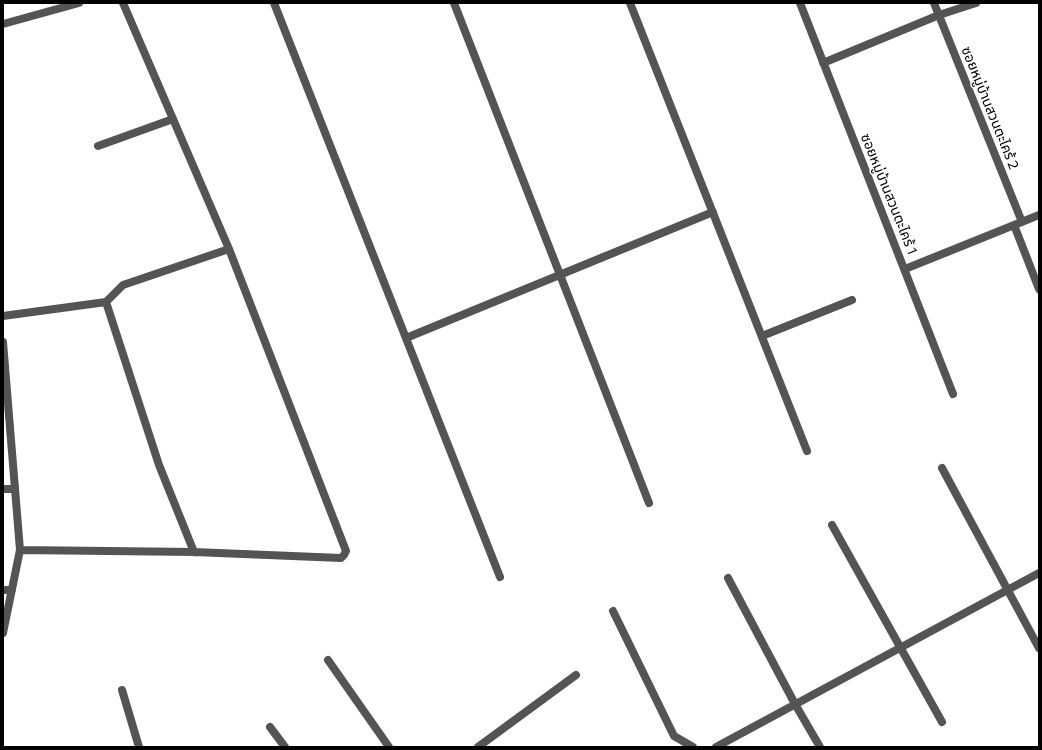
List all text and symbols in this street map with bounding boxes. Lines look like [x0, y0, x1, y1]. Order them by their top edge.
street label: ซอยหมู่บ้านสวนตะไคร้ 2 [958, 44, 1022, 172]
street label: ซอยหมู่บ้านสวนตะไคร้ 1 [857, 131, 921, 257]

